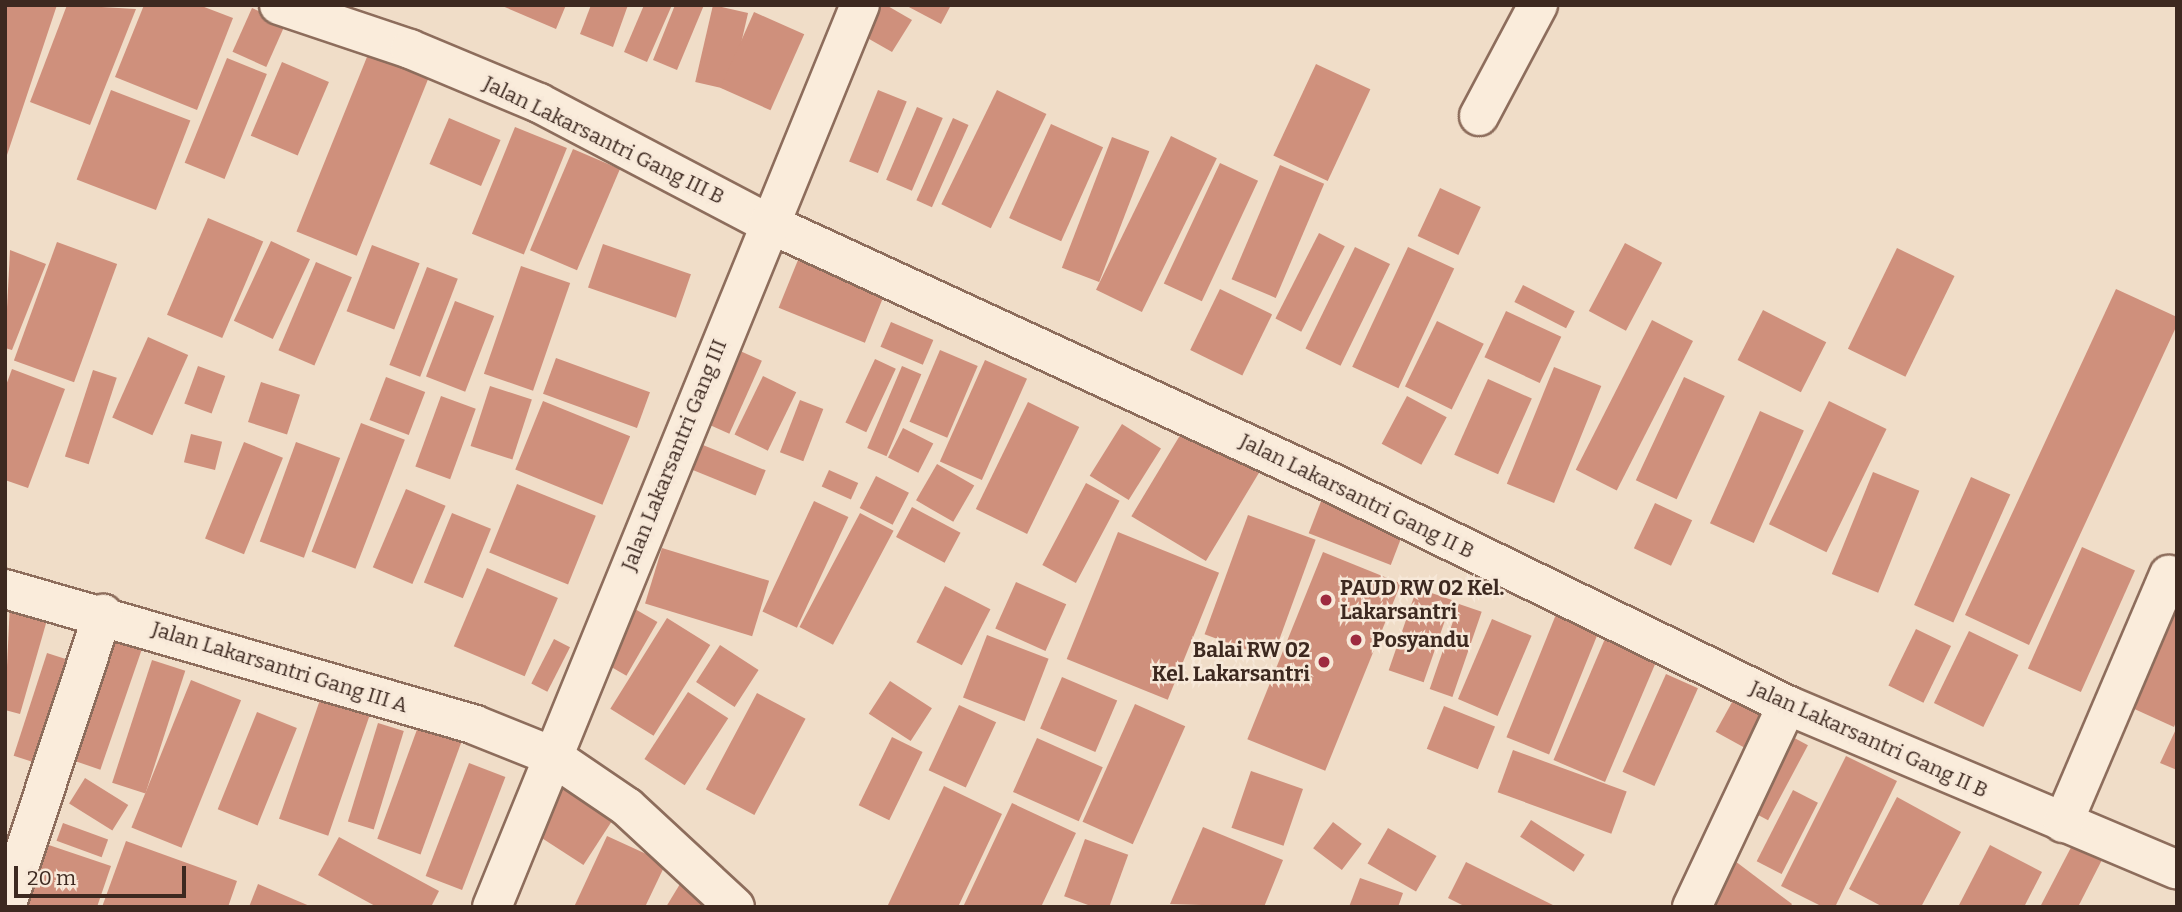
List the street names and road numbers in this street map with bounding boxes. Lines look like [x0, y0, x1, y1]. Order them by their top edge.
street label: Jalan Lakarsantri Gang III B [479, 71, 729, 209]
street label: Jalan Lakarsantri Gang III [616, 336, 732, 574]
street label: Jalan Lakarsantri Gang II B [1236, 428, 1478, 564]
street label: Jalan Lakarsantri Gang III A [149, 616, 411, 718]
street label: Jalan Lakarsantri Gang II B [1746, 675, 1992, 803]

